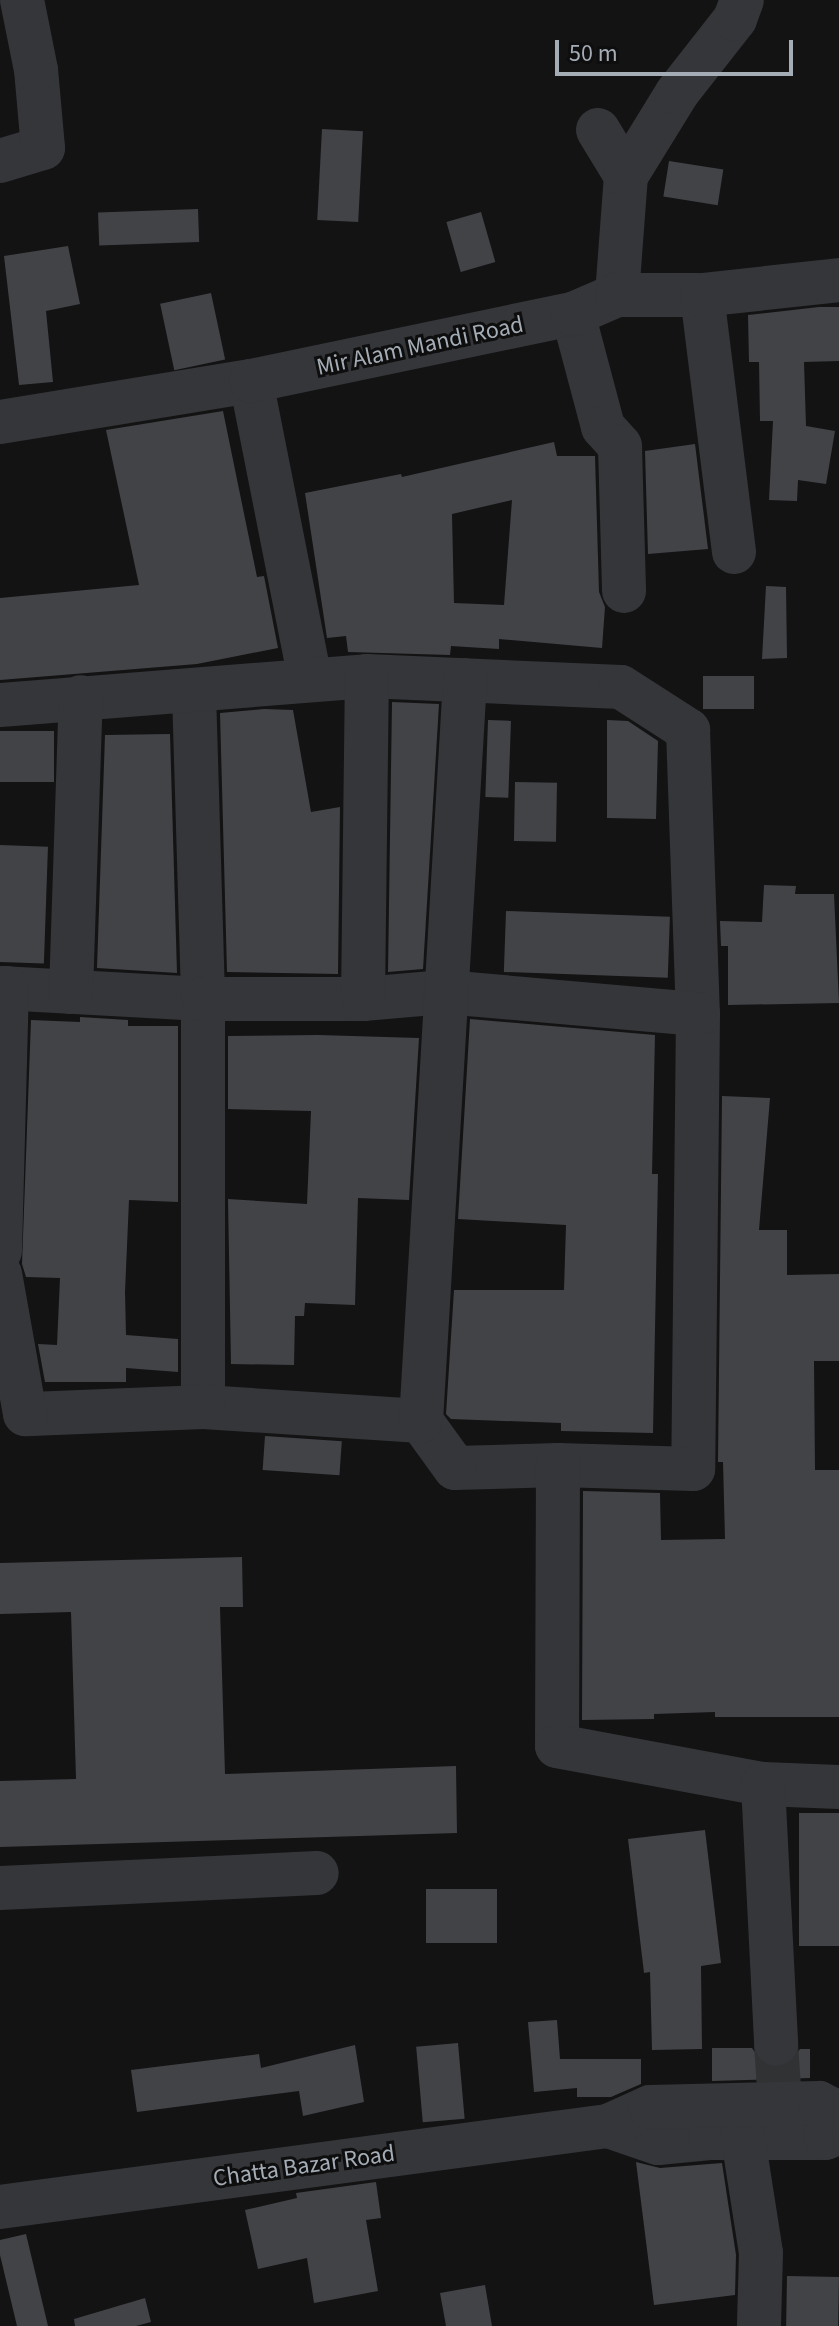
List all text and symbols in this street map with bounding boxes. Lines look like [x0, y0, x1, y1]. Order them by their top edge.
scale bar [559, 24, 797, 74]
text: 50 m [569, 36, 618, 71]
street label: Mir Alam Mandi Road [314, 310, 526, 382]
street label: Chatta Bazar Road [211, 2139, 397, 2193]

